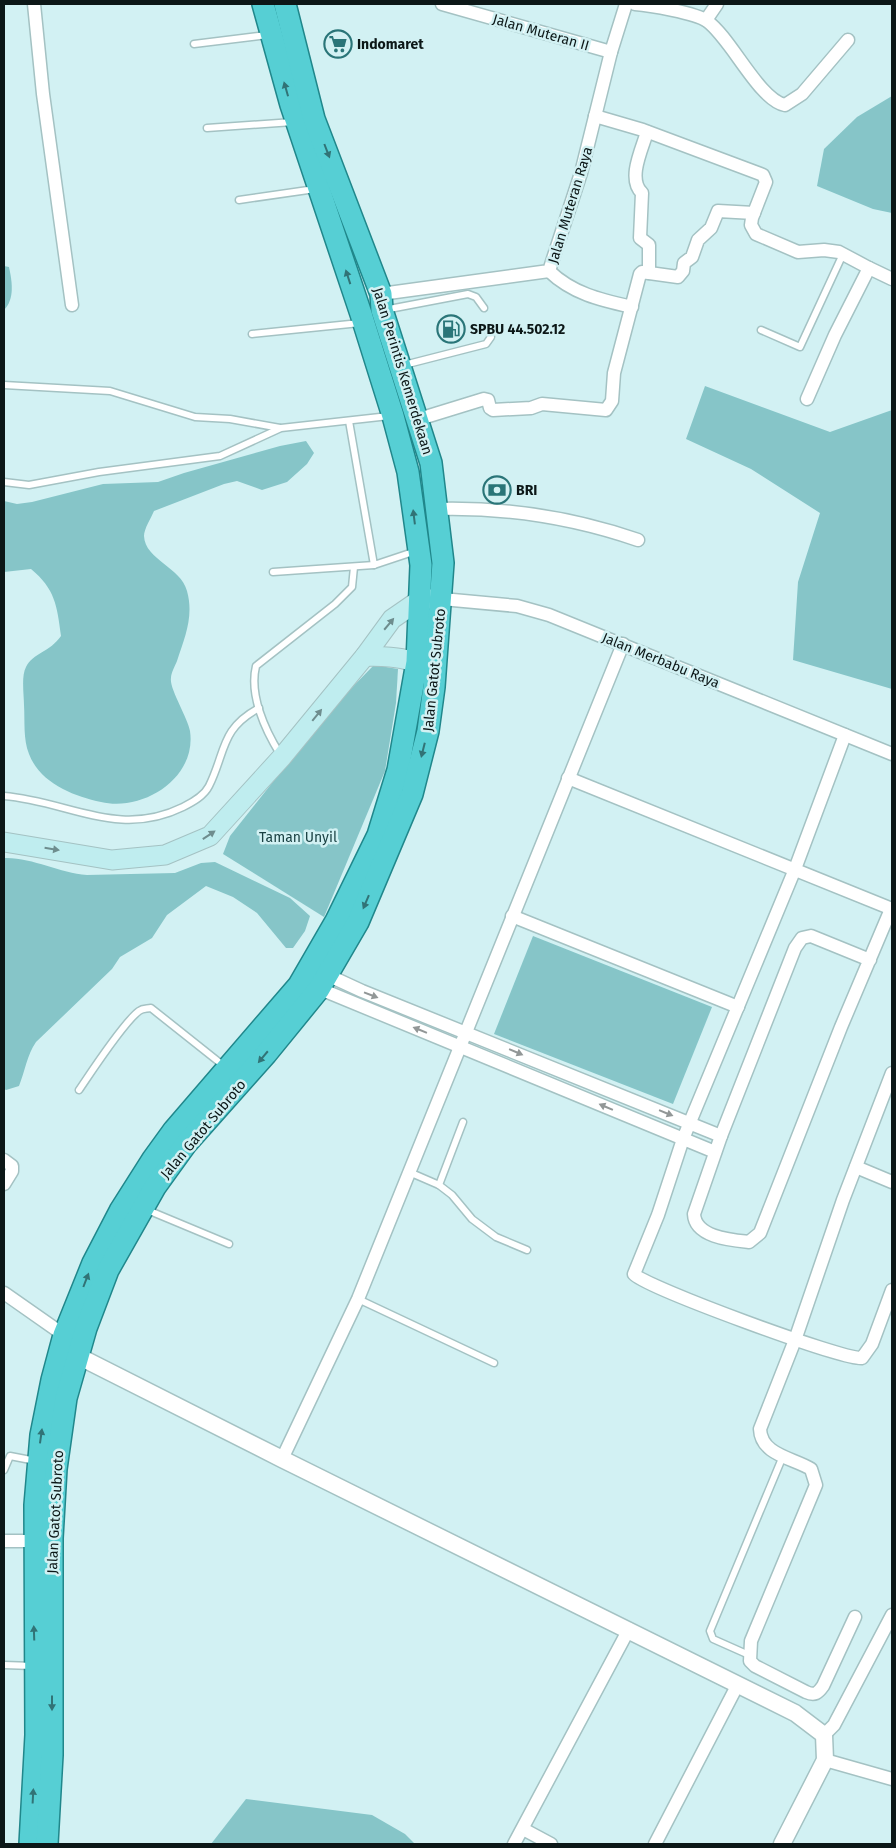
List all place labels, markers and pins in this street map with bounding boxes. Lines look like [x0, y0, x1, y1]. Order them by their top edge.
supermarket icon: Indomaret [323, 29, 353, 59]
place label: Indomaret [357, 36, 424, 53]
fuel station icon: SPBU 44.502.12 [436, 314, 466, 344]
place label: SPBU 44.502.12 [470, 321, 565, 338]
bank icon: BRI [482, 475, 512, 505]
place label: BRI [516, 482, 537, 499]

